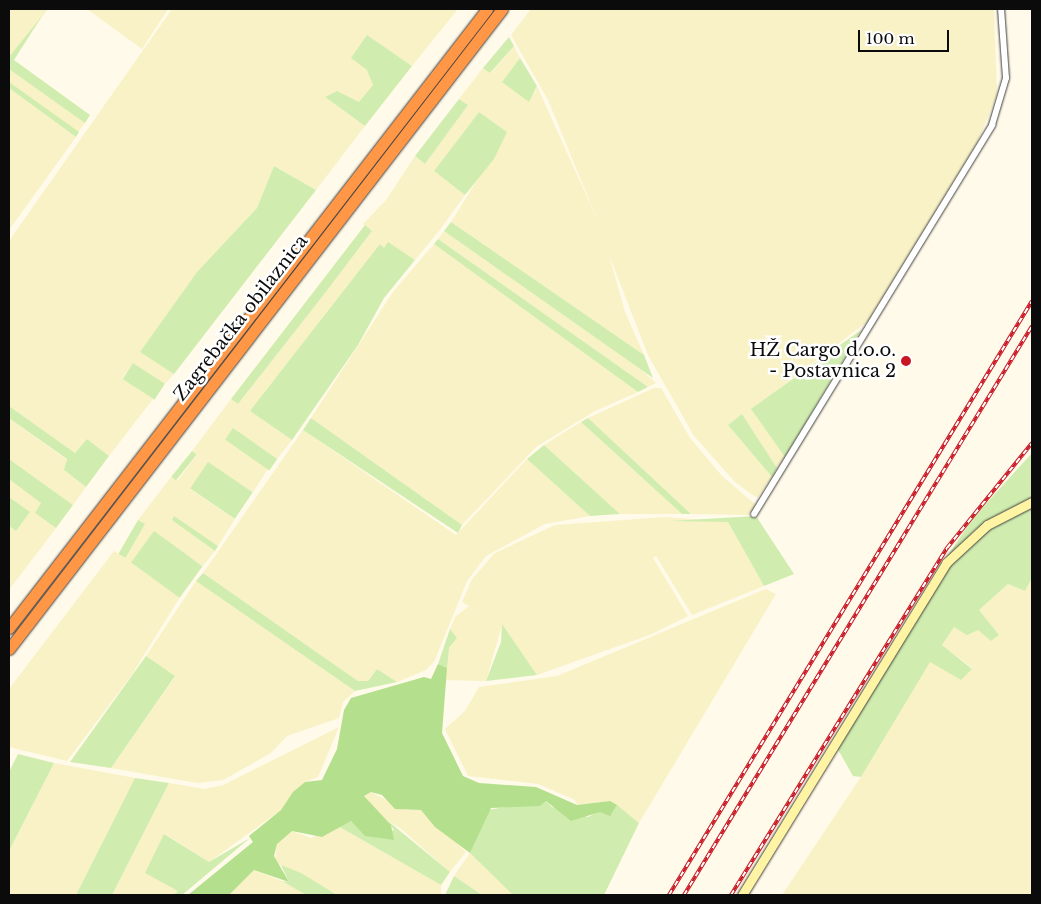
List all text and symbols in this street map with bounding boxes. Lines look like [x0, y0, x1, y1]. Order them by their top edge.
scale bar [861, 20, 952, 52]
text: 100 m [866, 29, 915, 48]
street label: Zagrebačka obilaznica [169, 231, 313, 405]
place label: HŽ Cargo d.o.o. - Postavnica 2 [750, 340, 896, 382]
marker: HŽ Cargo d.o.o. - Postavnica 2 [900, 355, 912, 367]

